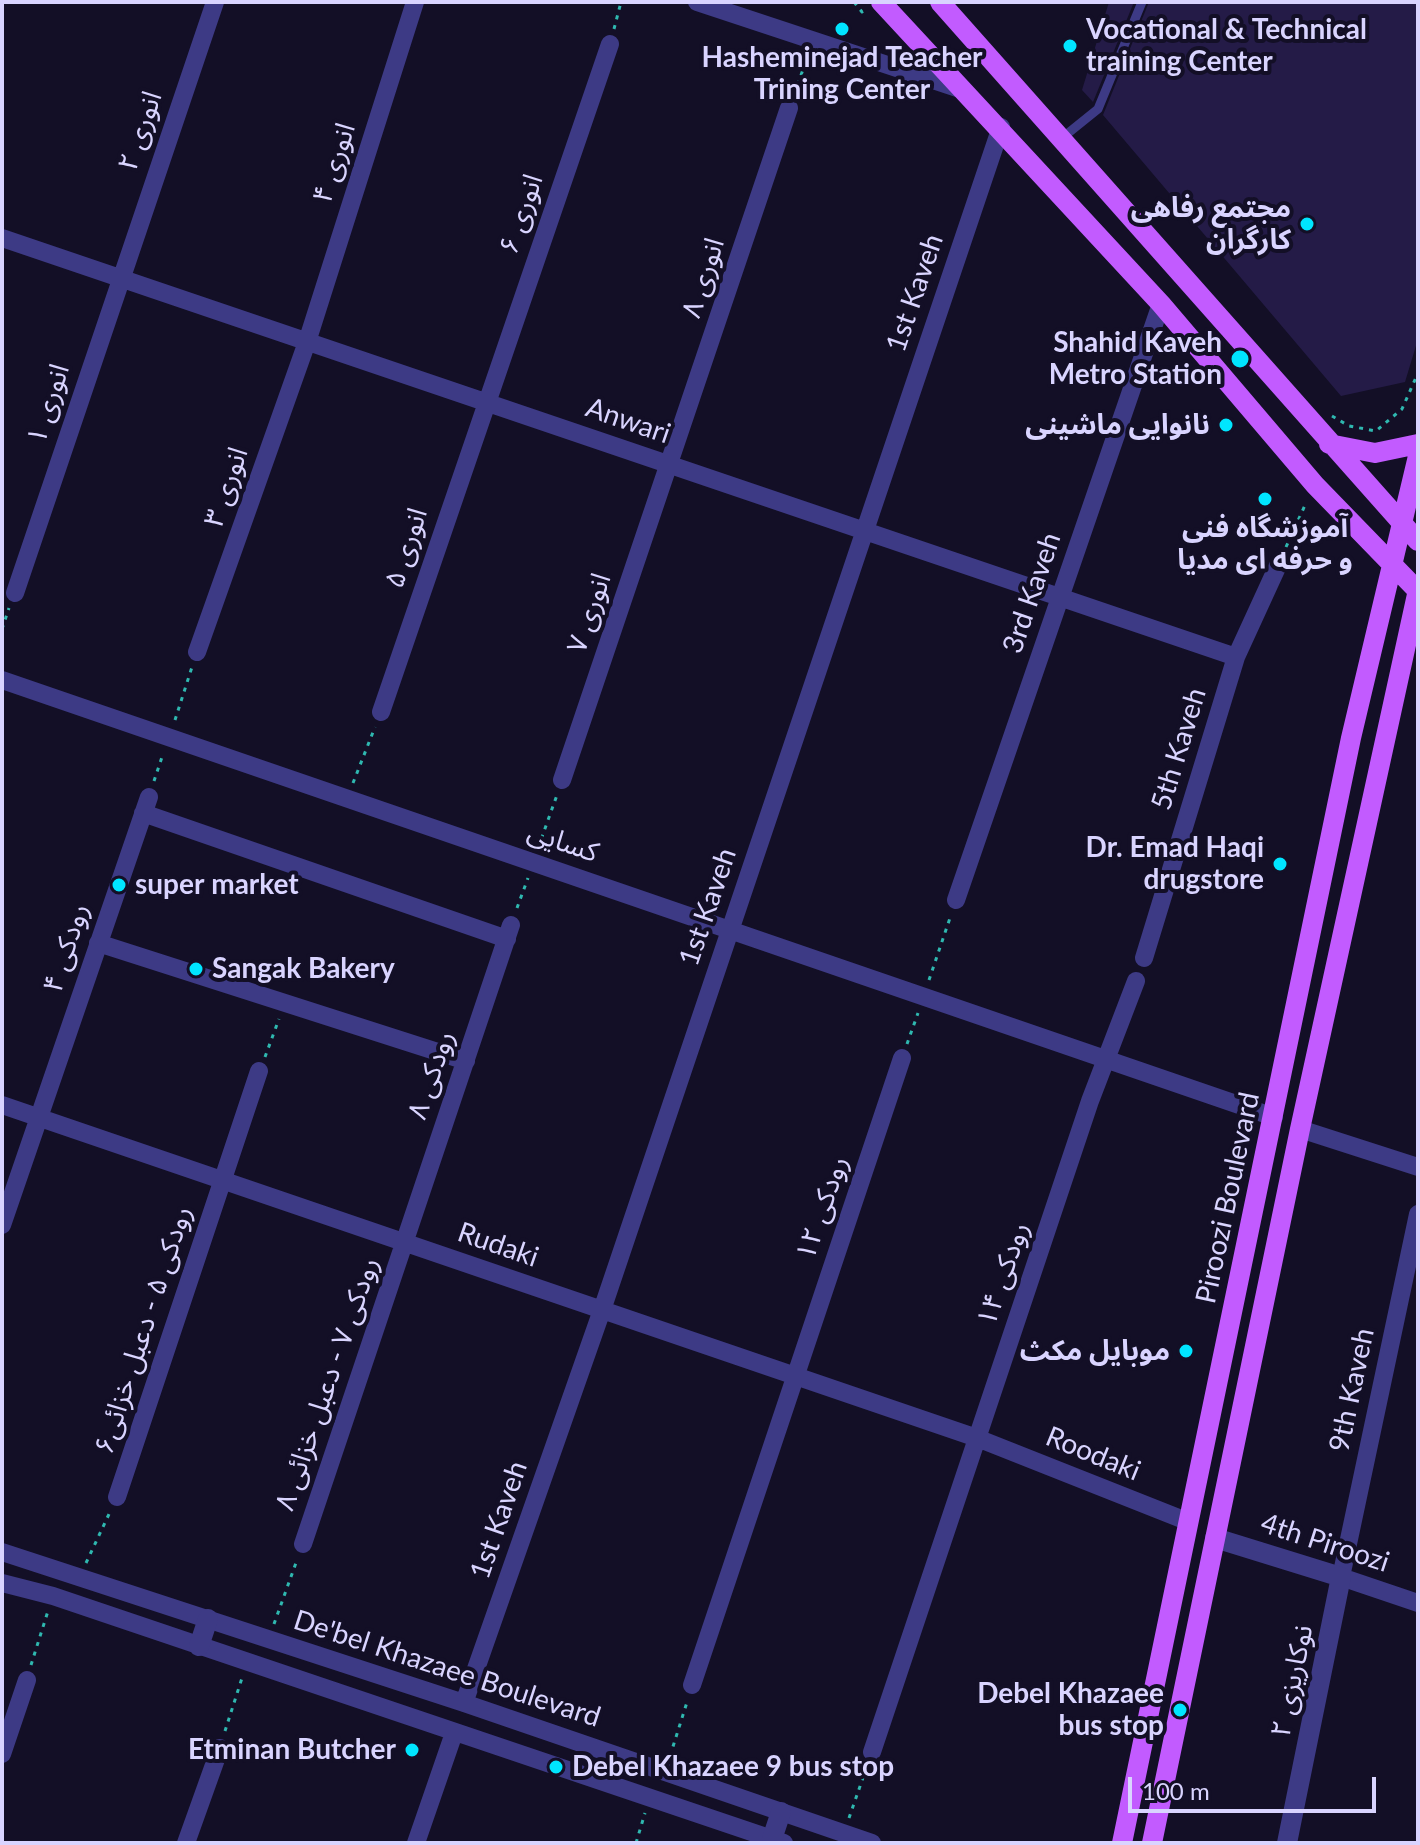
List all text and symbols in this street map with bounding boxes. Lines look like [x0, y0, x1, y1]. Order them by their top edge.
place label: Vocational & Technical training Center [1086, 13, 1367, 79]
marker: Hasheminejad Teacher Trining Center [833, 20, 851, 38]
marker: Vocational & Technical training Center [1061, 37, 1079, 55]
place label: Hasheminejad Teacher Trining Center [701, 41, 983, 107]
street label: انوری ۲ [111, 87, 169, 175]
street label: انوری ۴ [305, 119, 363, 207]
street label: انوری ۶ [492, 170, 550, 258]
place label: مجتمع رفاهی کارگران [1131, 191, 1291, 257]
marker: مجتمع رفاهی کارگران [1298, 215, 1316, 233]
street label: 1st Kaveh [879, 230, 951, 356]
street label: انوری ۸ [674, 234, 732, 322]
place label: Shahid Kaveh Metro Station [1049, 326, 1222, 392]
marker: Shahid Kaveh Metro Station [1229, 348, 1251, 370]
street label: انوری ۱ [19, 360, 77, 448]
street label: Anwari [581, 391, 675, 451]
place label: نانوایی ماشینی [1025, 408, 1210, 442]
marker: نانوایی ماشینی [1217, 416, 1235, 434]
street label: انوری ۳ [197, 443, 255, 531]
marker: آموزشگاه فنی و حرفه ای مدیا [1256, 490, 1274, 508]
street label: انوری ۵ [377, 504, 435, 592]
place label: آموزشگاه فنی و حرفه ای مدیا [1177, 511, 1353, 577]
street label: 3rd Kaveh [996, 528, 1068, 658]
street label: انوری ۷ [560, 569, 618, 657]
street label: 5th Kaveh [1145, 684, 1213, 814]
street label: کسایی [523, 814, 603, 870]
place label: Dr. Emad Haqi drugstore [1086, 831, 1264, 897]
street label: 1st Kaveh [672, 844, 744, 970]
marker: Dr. Emad Haqi drugstore [1271, 855, 1289, 873]
place label: super market [135, 868, 299, 902]
marker: super market [110, 876, 128, 894]
street label: رودکی ۴ [36, 899, 96, 997]
place label: Sangak Bakery [212, 952, 395, 986]
marker: Sangak Bakery [187, 960, 205, 978]
street label: رودکی ۸ [400, 1026, 462, 1124]
street label: Piroozi Boulevard [1189, 1089, 1267, 1307]
street label: رودکی ۱۲ [789, 1152, 855, 1264]
street label: رودکی ۵ - دعبل خزائی۶ [87, 1202, 199, 1458]
street label: Rudaki [453, 1216, 543, 1274]
street label: رودکی ۱۴ [970, 1218, 1036, 1330]
street label: رودکی ۷ - دعبل خزائی ۸ [268, 1253, 386, 1515]
street label: 9th Kaveh [1323, 1325, 1381, 1455]
place label: موبایل مکث [1020, 1334, 1170, 1368]
marker: موبایل مکث [1177, 1342, 1195, 1360]
street label: Roodaki [1041, 1420, 1145, 1488]
street label: 1st Kaveh [463, 1457, 535, 1583]
street label: 4th Piroozi [1257, 1506, 1393, 1580]
street label: De'bel Khazaee Boulevard [289, 1603, 605, 1735]
street label: نوکاریزی ۲ [1264, 1622, 1320, 1740]
place label: Debel Khazaee bus stop [977, 1677, 1164, 1743]
marker: Debel Khazaee bus stop [1171, 1701, 1189, 1719]
place label: Etminan Butcher [188, 1733, 396, 1767]
marker: Etminan Butcher [403, 1741, 421, 1759]
place label: Debel Khazaee 9 bus stop [572, 1750, 894, 1784]
marker: Debel Khazaee 9 bus stop [547, 1758, 565, 1776]
scale bar [1132, 1761, 1380, 1811]
text: 100 m [1142, 1776, 1210, 1805]

